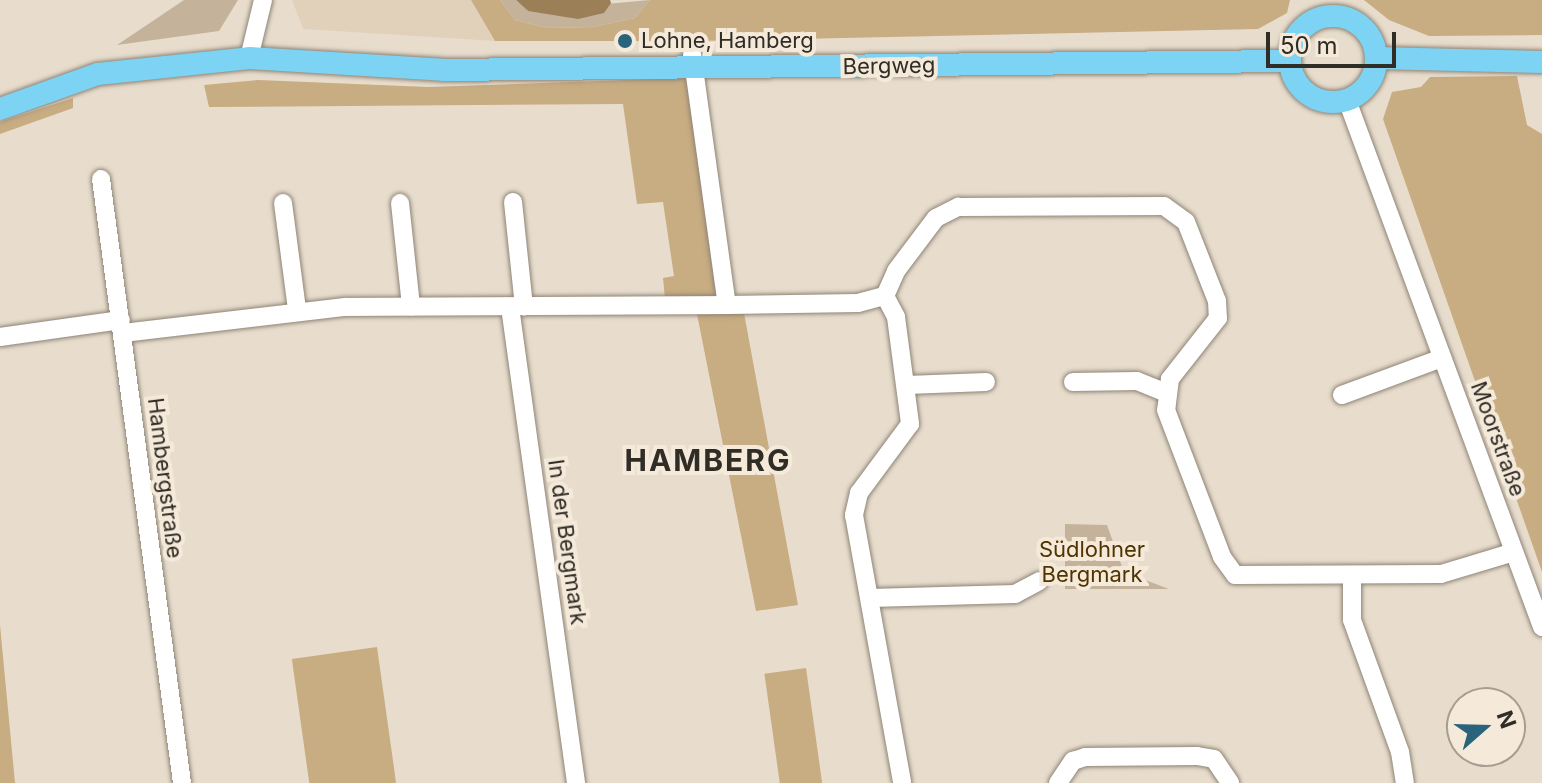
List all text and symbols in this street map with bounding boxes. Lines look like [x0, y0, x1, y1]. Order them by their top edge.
scale bar [1270, 16, 1400, 66]
place label: Lohne, Hamberg [641, 28, 814, 54]
text: 50 m [1280, 31, 1338, 60]
marker: Lohne, Hamberg [616, 32, 634, 50]
street label: Bergweg [842, 52, 936, 80]
street label: Moorstraße [1465, 378, 1531, 500]
street label: Hambergstraße [142, 396, 188, 560]
district label: HAMBERG [624, 442, 792, 478]
street label: In der Bergmark [542, 458, 592, 626]
park label: Südlohner Bergmark [1039, 536, 1145, 588]
north arrow [1446, 687, 1526, 767]
text: N [1492, 707, 1522, 732]

